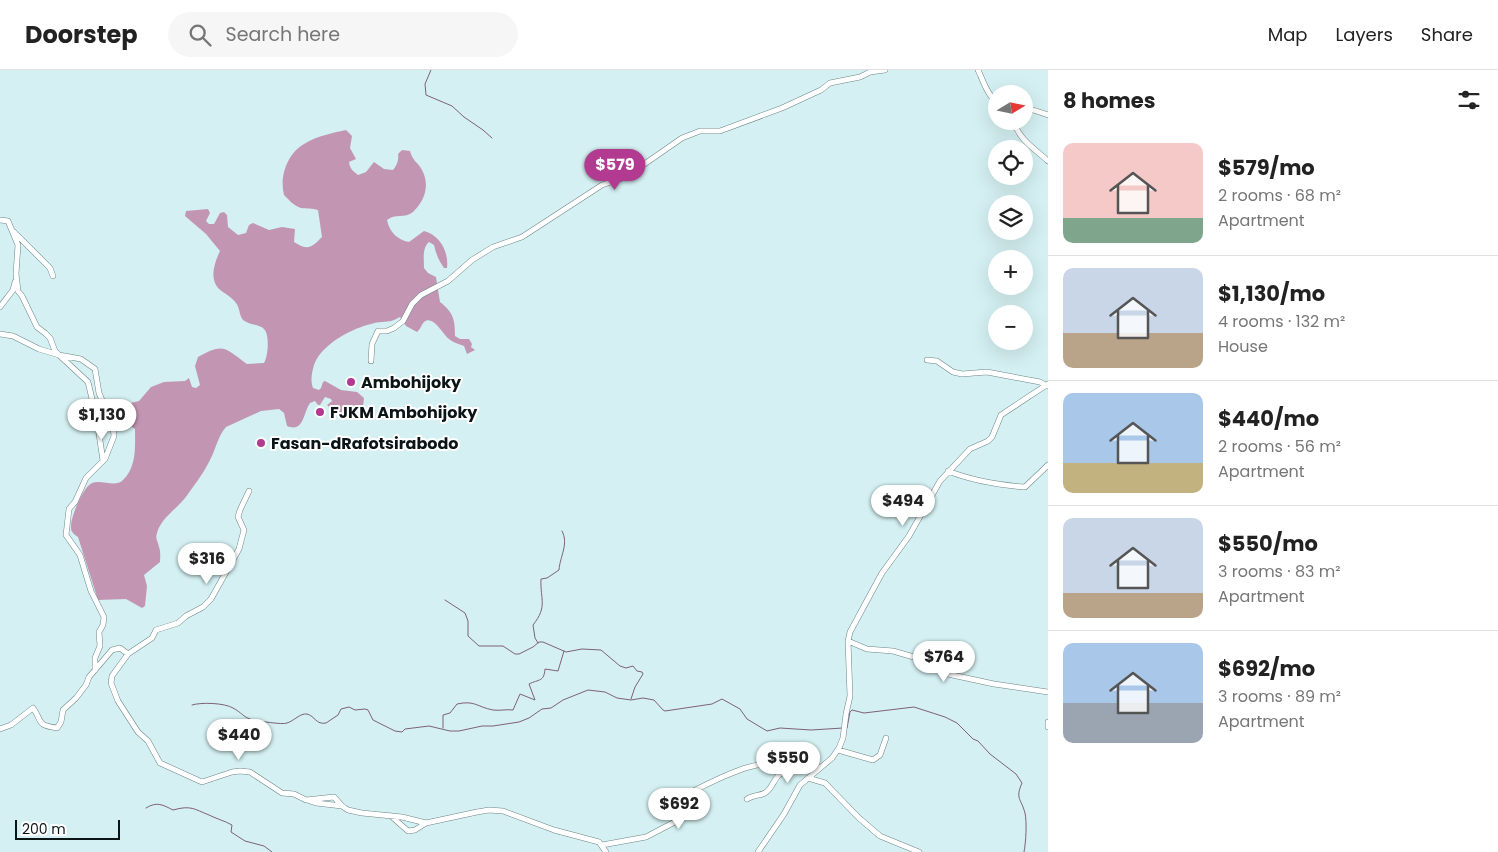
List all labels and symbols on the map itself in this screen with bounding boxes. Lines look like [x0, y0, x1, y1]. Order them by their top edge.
north arrow [988, 85, 1032, 130]
pin: $579 [585, 148, 645, 191]
place label: Ambohijoky [361, 371, 462, 394]
marker: Ambohijoky [345, 376, 357, 388]
pin: $1,130 [61, 398, 143, 441]
place label: FJKM Ambohijoky [330, 401, 478, 424]
marker: FJKM Ambohijoky [314, 406, 326, 418]
place label: Fasan-dRafotsirabodo [271, 432, 459, 455]
marker: Fasan-dRafotsirabodo [255, 437, 267, 449]
pin: $494 [873, 484, 933, 527]
pin: $316 [177, 542, 237, 585]
pin: $764 [914, 640, 974, 683]
pin: $440 [209, 718, 269, 761]
pin: $550 [758, 742, 818, 784]
pin: $692 [649, 788, 709, 830]
scale bar [15, 817, 120, 840]

